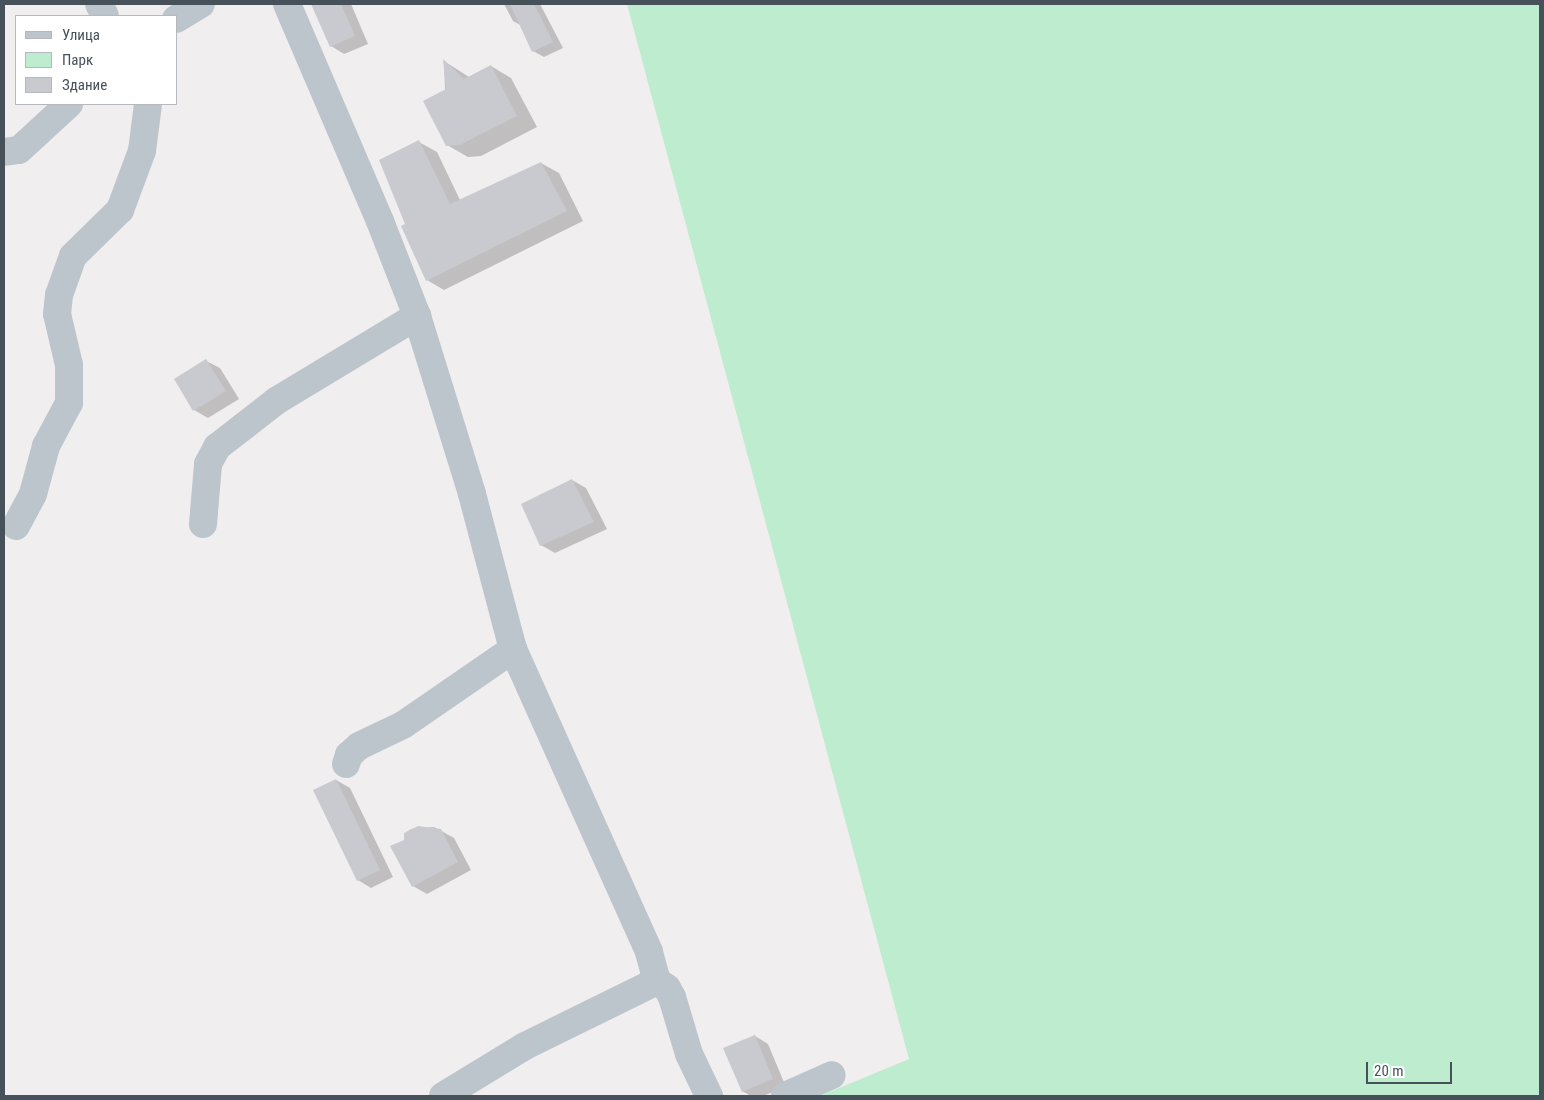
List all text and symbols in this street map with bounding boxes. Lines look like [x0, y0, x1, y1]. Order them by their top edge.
legend [15, 15, 178, 105]
text: Улица [62, 26, 100, 44]
text: Парк [62, 51, 93, 69]
text: Здание [62, 76, 107, 94]
scale bar [1369, 1052, 1455, 1084]
text: 20 m [1374, 1062, 1404, 1080]

